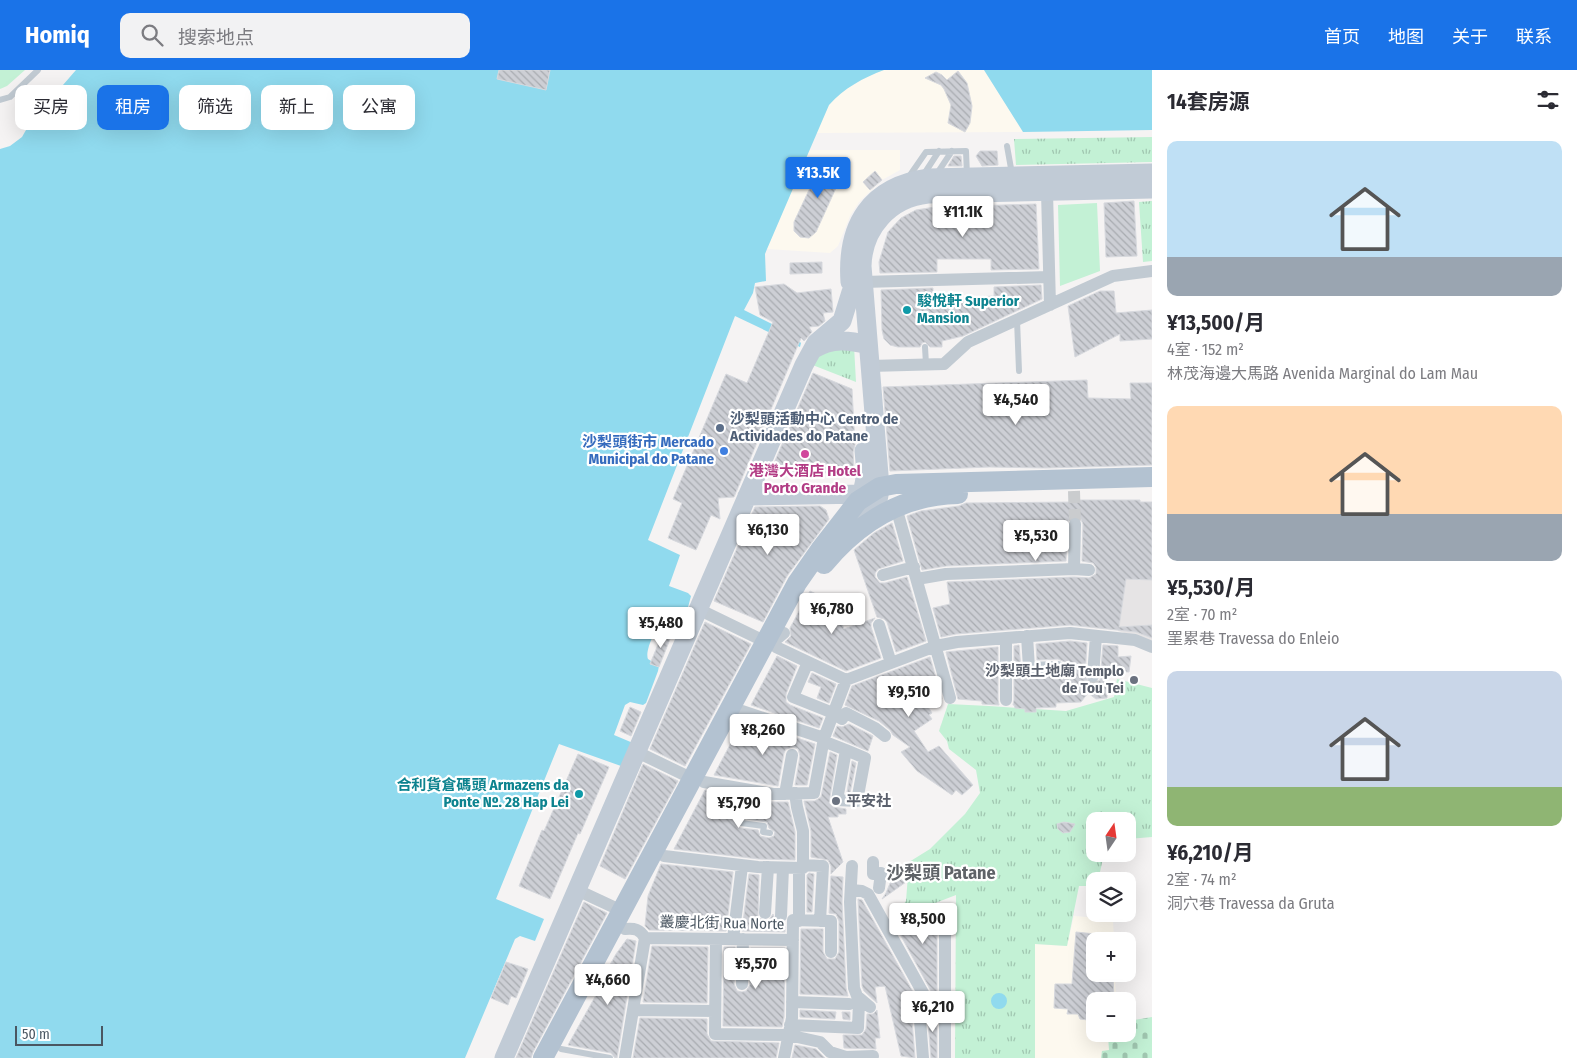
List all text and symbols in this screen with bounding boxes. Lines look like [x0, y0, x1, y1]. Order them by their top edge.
search box [120, 13, 470, 58]
text: Homiq [25, 21, 90, 49]
icon: search [138, 21, 166, 49]
text: 搜索地点 [178, 26, 254, 49]
text: 首页 [1324, 26, 1360, 48]
text: 地图 [1388, 26, 1424, 48]
text: 关于 [1452, 26, 1488, 48]
text: 联系 [1516, 26, 1552, 48]
chip: 买房 [15, 85, 87, 130]
chip: 租房 [97, 85, 169, 130]
chip: 筛选 [179, 85, 251, 130]
chip: 新上 [261, 85, 333, 130]
chip: 公寓 [343, 85, 415, 130]
icon: filters [1534, 86, 1562, 114]
text: 14套房源 [1167, 89, 1250, 115]
pin: ¥13.5K [777, 156, 859, 199]
text: ¥13.5K [796, 163, 840, 182]
icon: home [1320, 174, 1410, 264]
pin: ¥11.1K [922, 196, 1004, 238]
text: ¥11.1K [943, 202, 983, 221]
place label: 駿悅軒 Superior Mansion [917, 292, 1020, 327]
marker: 駿悅軒 Superior Mansion [901, 304, 913, 316]
text: ¥13,500/月 [1167, 310, 1265, 336]
text: 4室 · 152 m² [1167, 340, 1244, 359]
text: 林茂海邊大馬路 Avenida Marginal do Lam Mau [1167, 364, 1478, 383]
pin: ¥4,540 [975, 384, 1057, 426]
text: ¥4,540 [994, 390, 1038, 409]
place label: 沙梨頭活動中心 Centro de Actividades do Patane [729, 410, 899, 445]
marker: 沙梨頭活動中心 Centro de Actividades do Patane [714, 422, 726, 434]
place label: 沙梨頭街市 Mercado Municipal do Patane [582, 433, 714, 468]
icon: home [1320, 439, 1410, 529]
marker: 沙梨頭街市 Mercado Municipal do Patane [718, 445, 730, 457]
marker: 港灣大酒店 Hotel Porto Grande [799, 448, 811, 460]
place label: 港灣大酒店 Hotel Porto Grande [749, 462, 862, 497]
pin: ¥6,130 [727, 514, 809, 556]
text: ¥6,130 [747, 520, 789, 539]
pin: ¥5,530 [995, 520, 1077, 562]
text: ¥5,530 [1014, 526, 1058, 545]
text: ¥5,530/月 [1167, 575, 1255, 601]
pin: ¥6,780 [791, 592, 873, 635]
text: ¥6,780 [810, 599, 854, 618]
text: 2室 · 70 m² [1167, 605, 1237, 624]
pin: ¥5,480 [620, 606, 702, 649]
text: ¥5,480 [639, 613, 683, 632]
text: 罣累巷 Travessa do Enleio [1167, 629, 1339, 648]
place label: 沙梨頭土地廟 Templo de Tou Tei [985, 662, 1124, 697]
marker: 沙梨頭土地廟 Templo de Tou Tei [1128, 674, 1140, 686]
pin: ¥9,510 [868, 676, 950, 718]
text: ¥9,510 [888, 682, 930, 701]
icon: home [1320, 704, 1410, 794]
pin: ¥8,260 [722, 714, 804, 756]
text: ¥8,260 [741, 720, 785, 739]
place label: 合利貨倉碼頭 Armazens da Ponte Nº. 28 Hap Lei [396, 776, 570, 811]
pin: ¥5,790 [698, 786, 780, 829]
marker: 合利貨倉碼頭 Armazens da Ponte Nº. 28 Hap Lei [573, 788, 585, 800]
place label: 平安社 [846, 792, 891, 810]
text: ¥5,790 [717, 793, 761, 812]
marker: 平安社 [830, 795, 842, 807]
north arrow [1086, 812, 1136, 862]
map controls [1086, 812, 1136, 1042]
text: ¥6,210/月 [1167, 840, 1254, 866]
district label: 沙梨頭 Patane [886, 862, 996, 884]
text: 2室 · 74 m² [1167, 870, 1236, 889]
button: layers [1086, 872, 1136, 922]
text: 洞穴巷 Travessa da Gruta [1167, 894, 1335, 913]
pin: ¥8,500 [882, 902, 964, 945]
text: ¥8,500 [900, 909, 946, 928]
street label: 叢慶北街 Rua Norte [659, 913, 785, 933]
button: + [1086, 932, 1136, 982]
pin: ¥5,570 [715, 948, 797, 990]
text: ¥5,570 [735, 954, 777, 973]
pin: ¥4,660 [567, 964, 649, 1006]
text: ¥4,660 [585, 970, 631, 989]
pin: ¥6,210 [892, 990, 974, 1033]
button: − [1086, 992, 1136, 1042]
text: ¥6,210 [912, 997, 954, 1016]
scale bar [15, 1023, 102, 1046]
text: 50 m [22, 1026, 50, 1043]

